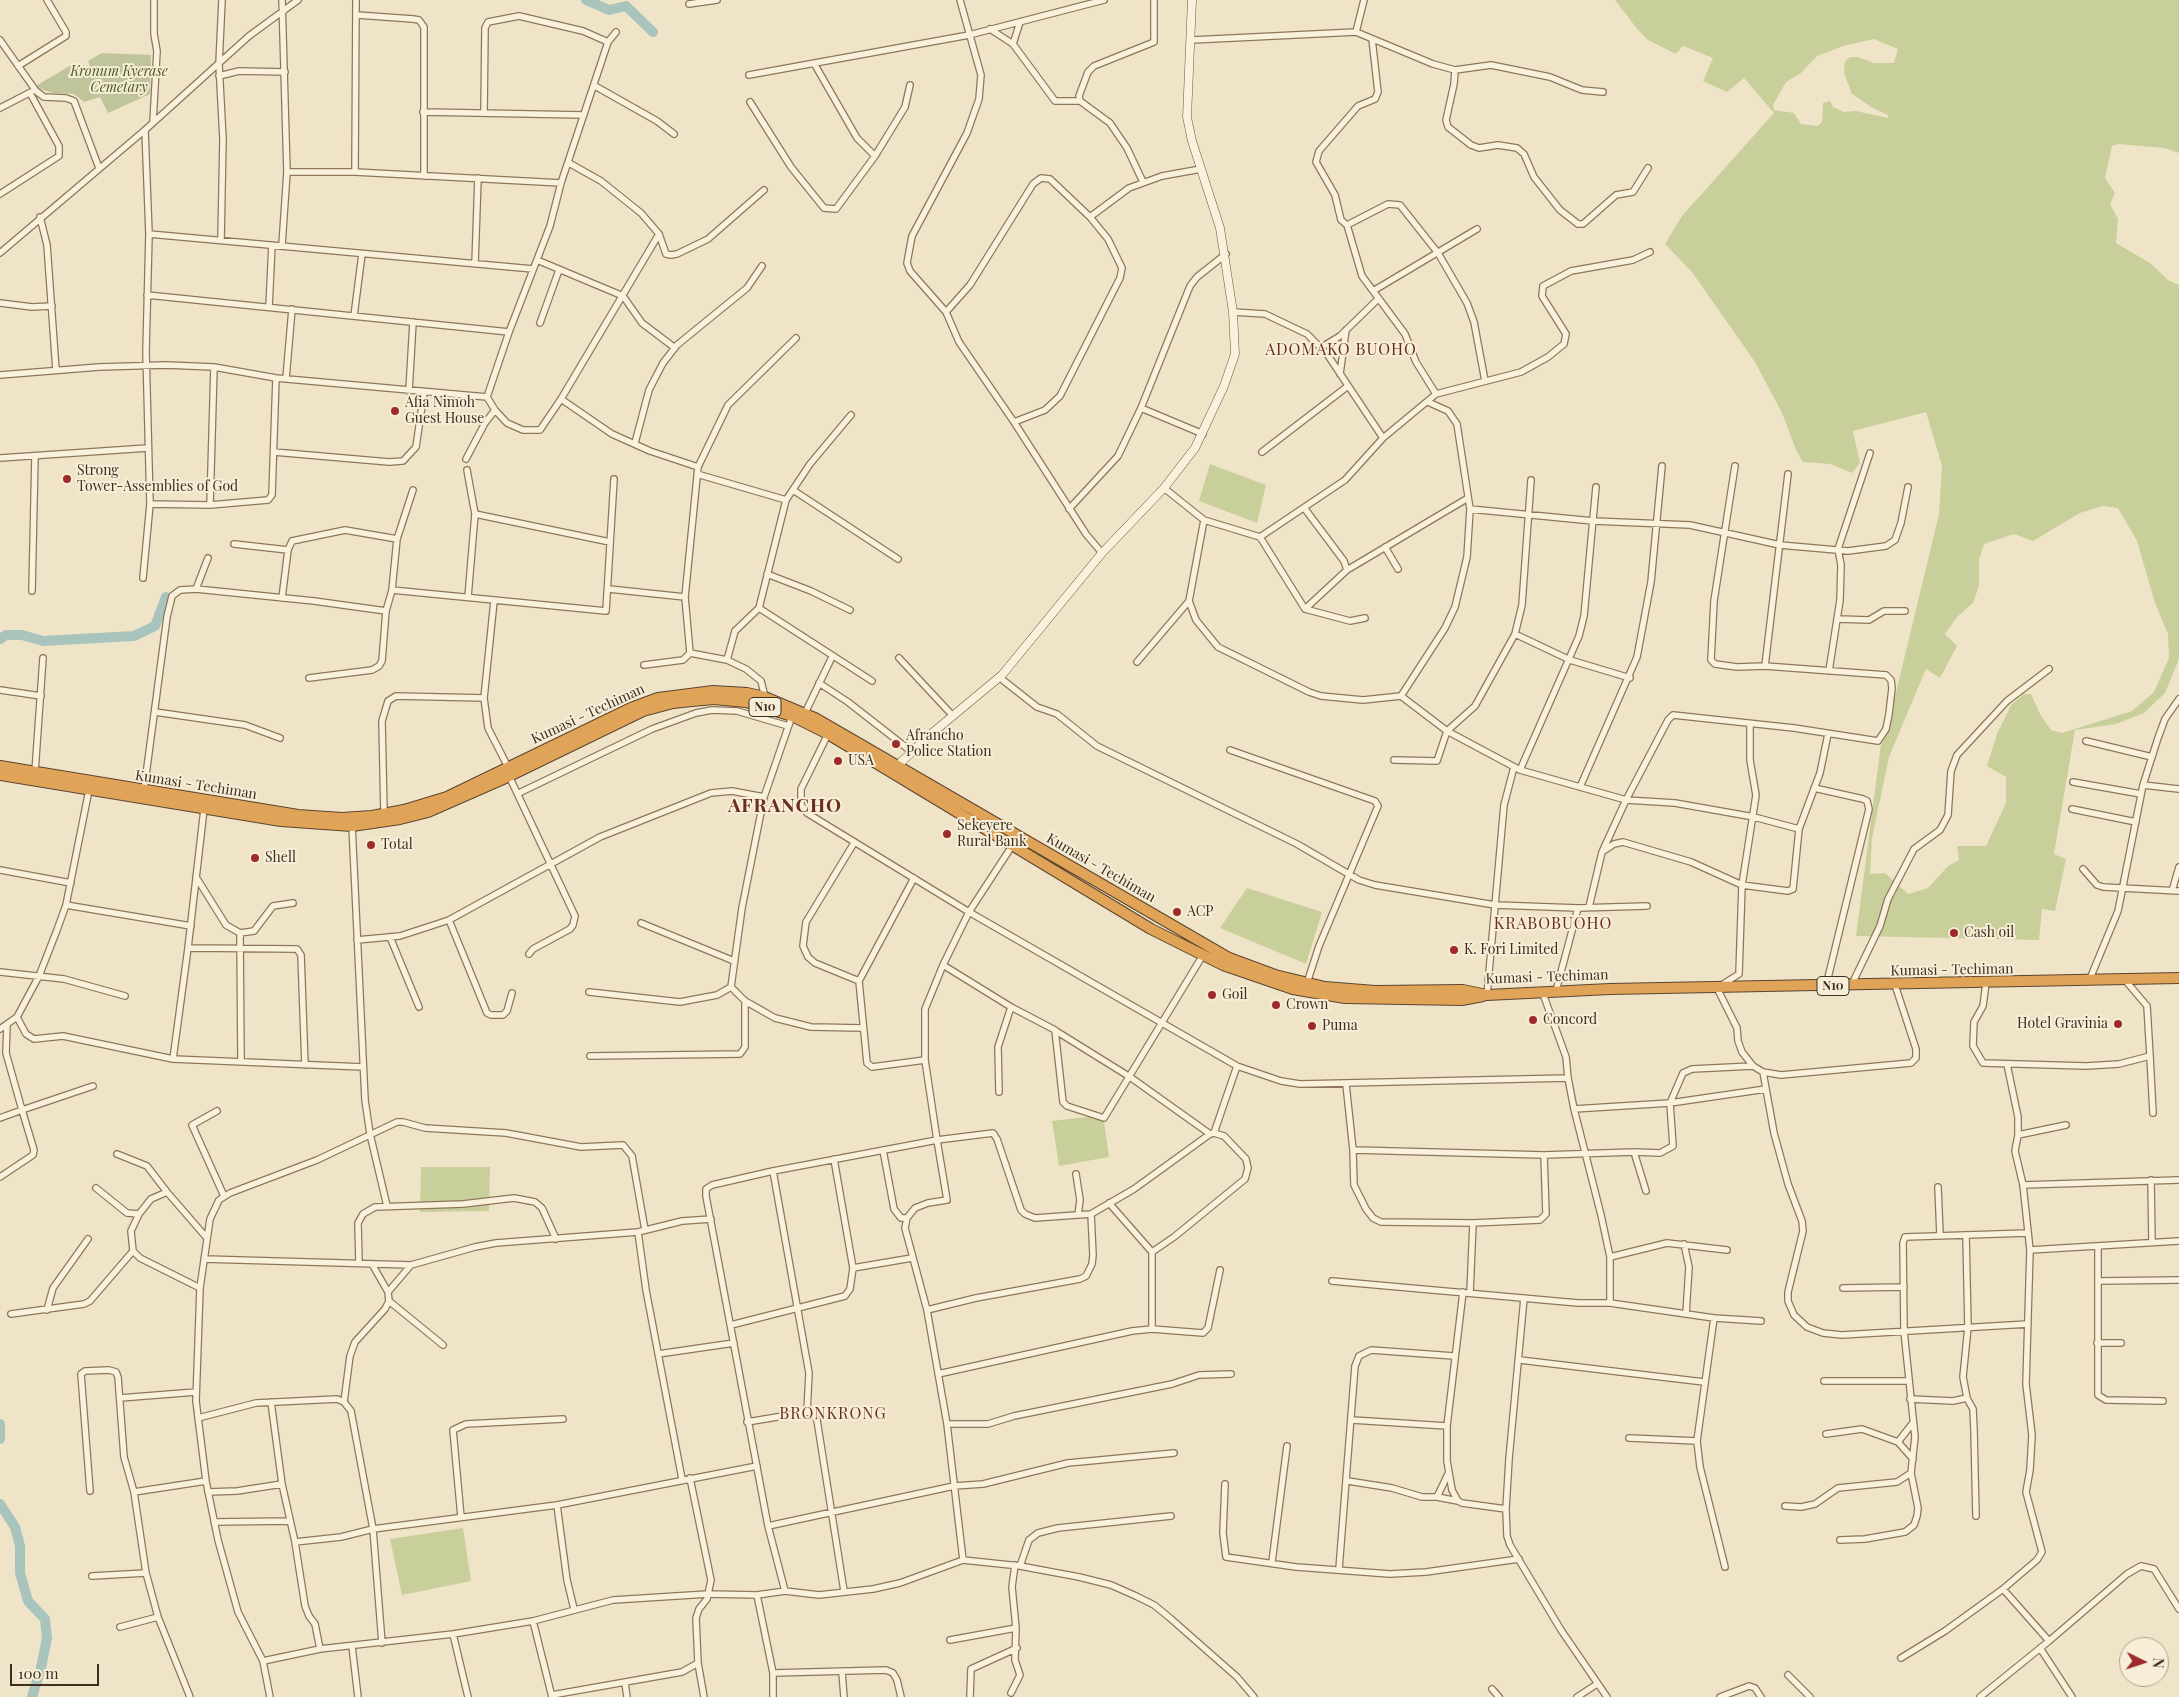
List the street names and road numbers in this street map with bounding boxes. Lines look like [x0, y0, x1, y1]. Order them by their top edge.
street label: Kumasi - Techiman [529, 680, 647, 748]
road number: N10 [749, 698, 781, 716]
street label: Kumasi - Techiman [134, 767, 258, 803]
street label: Kumasi - Techiman [1043, 830, 1159, 906]
street label: Kumasi - Techiman [1890, 961, 2014, 979]
street label: Kumasi - Techiman [1485, 966, 1609, 988]
road number: N10 [1817, 976, 1849, 996]

